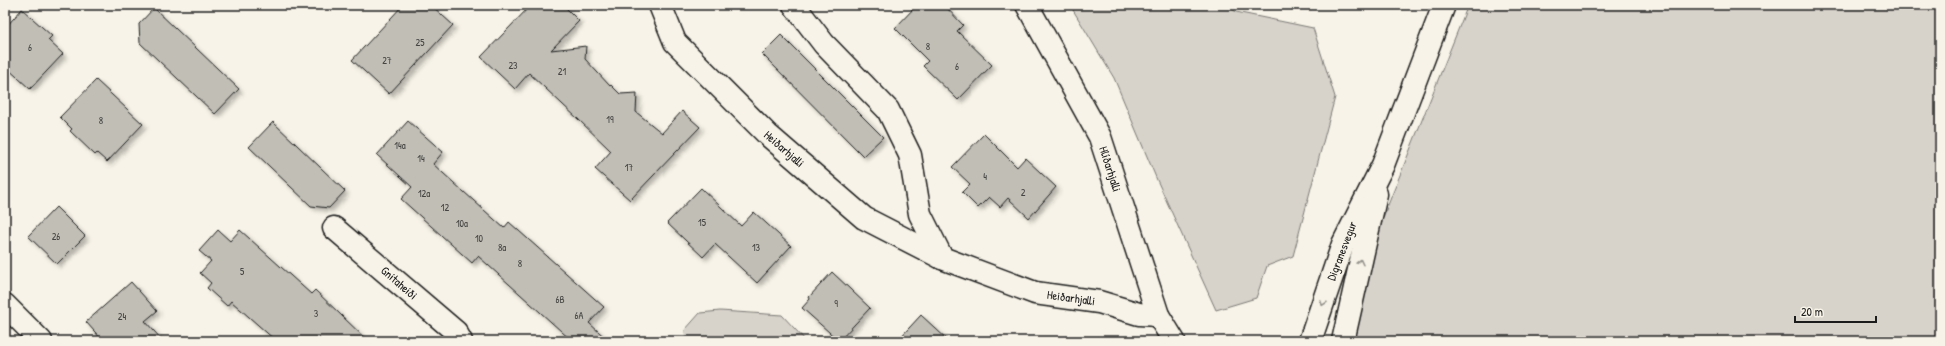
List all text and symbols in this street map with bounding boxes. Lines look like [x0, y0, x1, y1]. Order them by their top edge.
house number: 25 [416, 36, 425, 49]
house number: 8 [926, 40, 930, 53]
house number: 6 [28, 41, 32, 54]
house number: 27 [382, 54, 392, 67]
house number: 23 [508, 59, 518, 72]
house number: 6 [955, 60, 959, 73]
house number: 21 [558, 65, 567, 78]
house number: 19 [606, 113, 614, 126]
house number: 8 [99, 114, 103, 127]
street label: Heiðarhjalli [760, 126, 808, 171]
house number: 14a [394, 139, 406, 152]
street label: Hlíðarhjalli [1095, 144, 1126, 194]
house number: 14 [417, 152, 425, 165]
house number: 17 [625, 161, 633, 174]
house number: 4 [983, 170, 987, 183]
house number: 2 [1021, 186, 1026, 199]
house number: 12a [418, 187, 430, 200]
house number: 12 [441, 201, 449, 214]
house number: 15 [698, 216, 707, 229]
house number: 10a [456, 217, 468, 230]
street label: Digranesvegur [1322, 218, 1361, 283]
house number: 26 [52, 230, 60, 243]
house number: 10 [475, 232, 484, 245]
house number: 8a [498, 241, 506, 254]
house number: 13 [752, 241, 761, 254]
house number: 8 [518, 257, 522, 270]
one-way arrow [1356, 259, 1364, 265]
street label: Gnitaheiði [377, 262, 421, 303]
house number: 5 [240, 265, 245, 278]
street label: Heiðarhjalli [1046, 286, 1096, 309]
house number: 6B [555, 293, 565, 306]
house number: 9 [834, 297, 838, 310]
scale bar [1795, 298, 1876, 324]
one-way arrow [1319, 299, 1327, 306]
text: 20 m [1801, 303, 1823, 320]
house number: 3 [314, 307, 319, 320]
house number: 6A [575, 309, 584, 322]
house number: 24 [118, 310, 126, 323]

